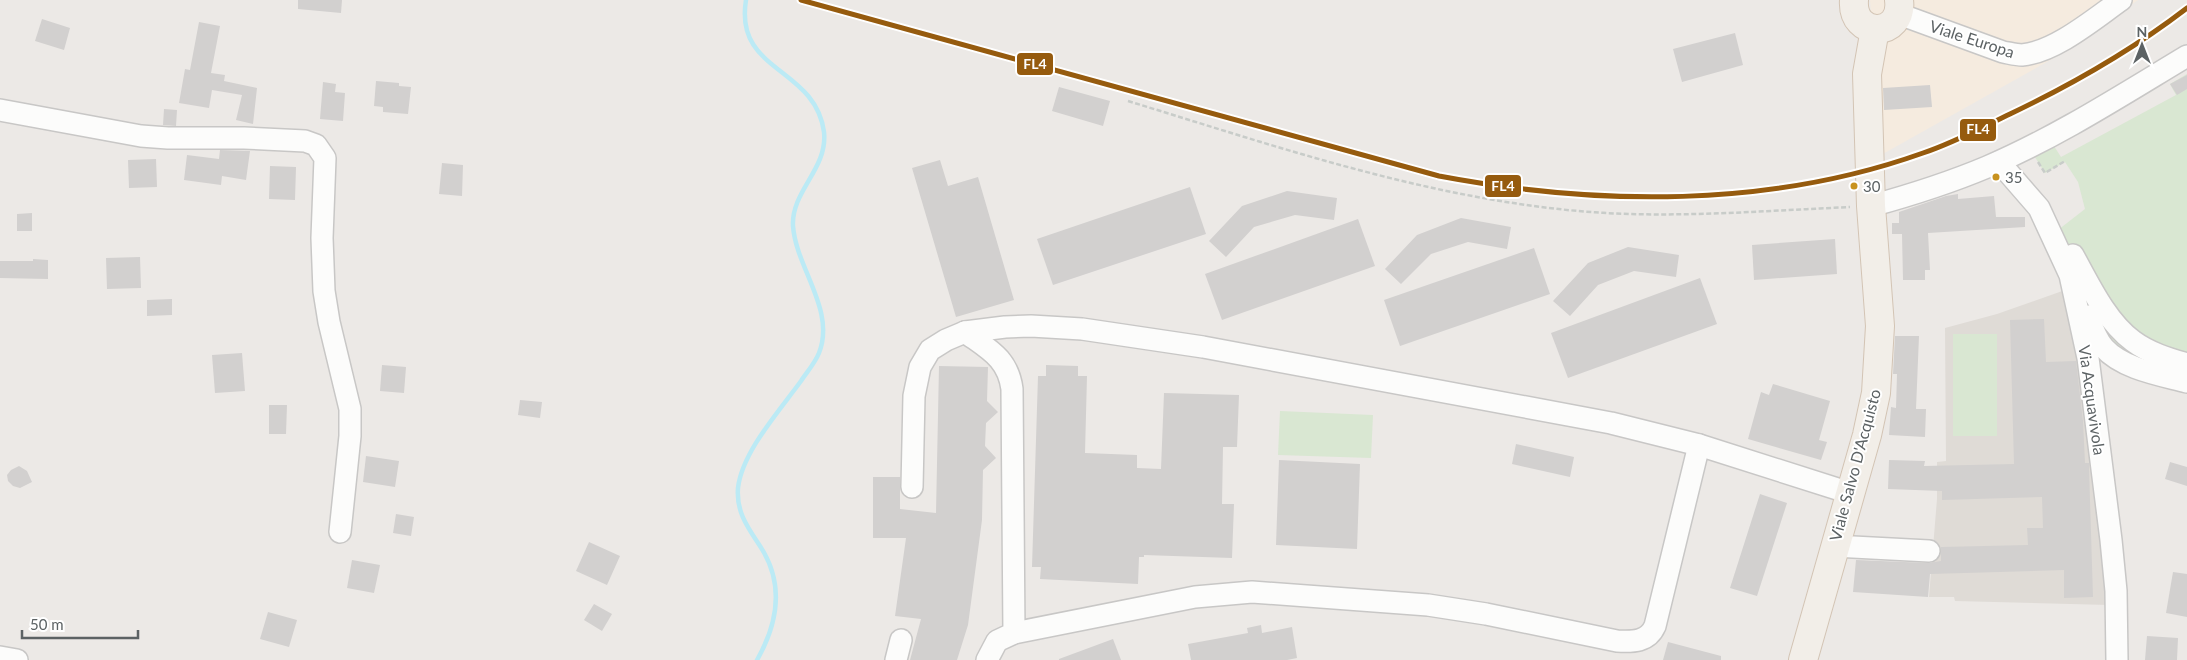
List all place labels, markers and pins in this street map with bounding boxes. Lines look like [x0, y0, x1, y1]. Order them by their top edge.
place label: 35 [2005, 168, 2022, 186]
marker: 35 [1991, 172, 2001, 182]
place label: 30 [1863, 177, 1881, 195]
marker: 30 [1849, 181, 1859, 191]

